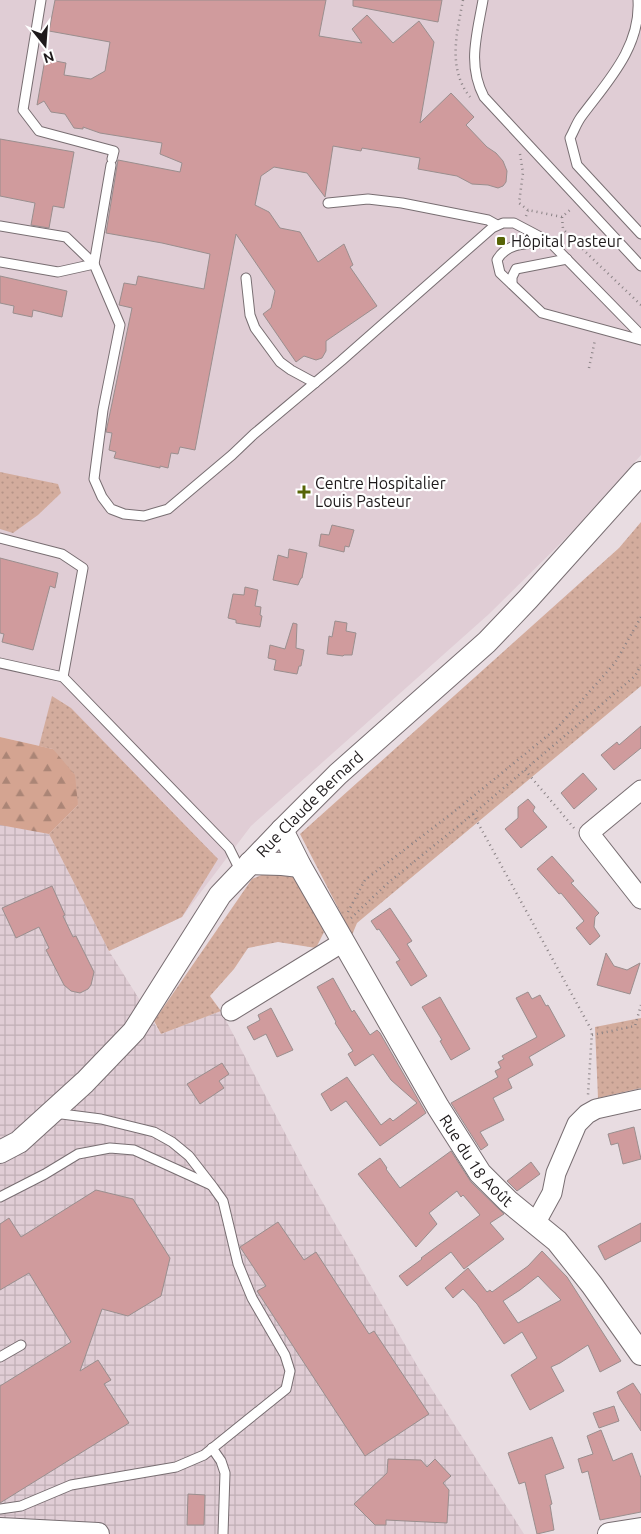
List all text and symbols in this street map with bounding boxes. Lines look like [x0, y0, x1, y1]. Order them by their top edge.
north arrow [20, 20, 70, 70]
text: N [41, 48, 56, 67]
place label: Hôpital Pasteur [511, 232, 622, 250]
marker: Hôpital Pasteur [495, 235, 507, 247]
place label: Centre Hospitalier Louis Pasteur [315, 474, 446, 510]
marker: Centre Hospitalier Louis Pasteur [297, 485, 311, 499]
street label: Rue Claude Bernard [252, 747, 366, 860]
street label: Rue du 18 Août [436, 1111, 517, 1211]

